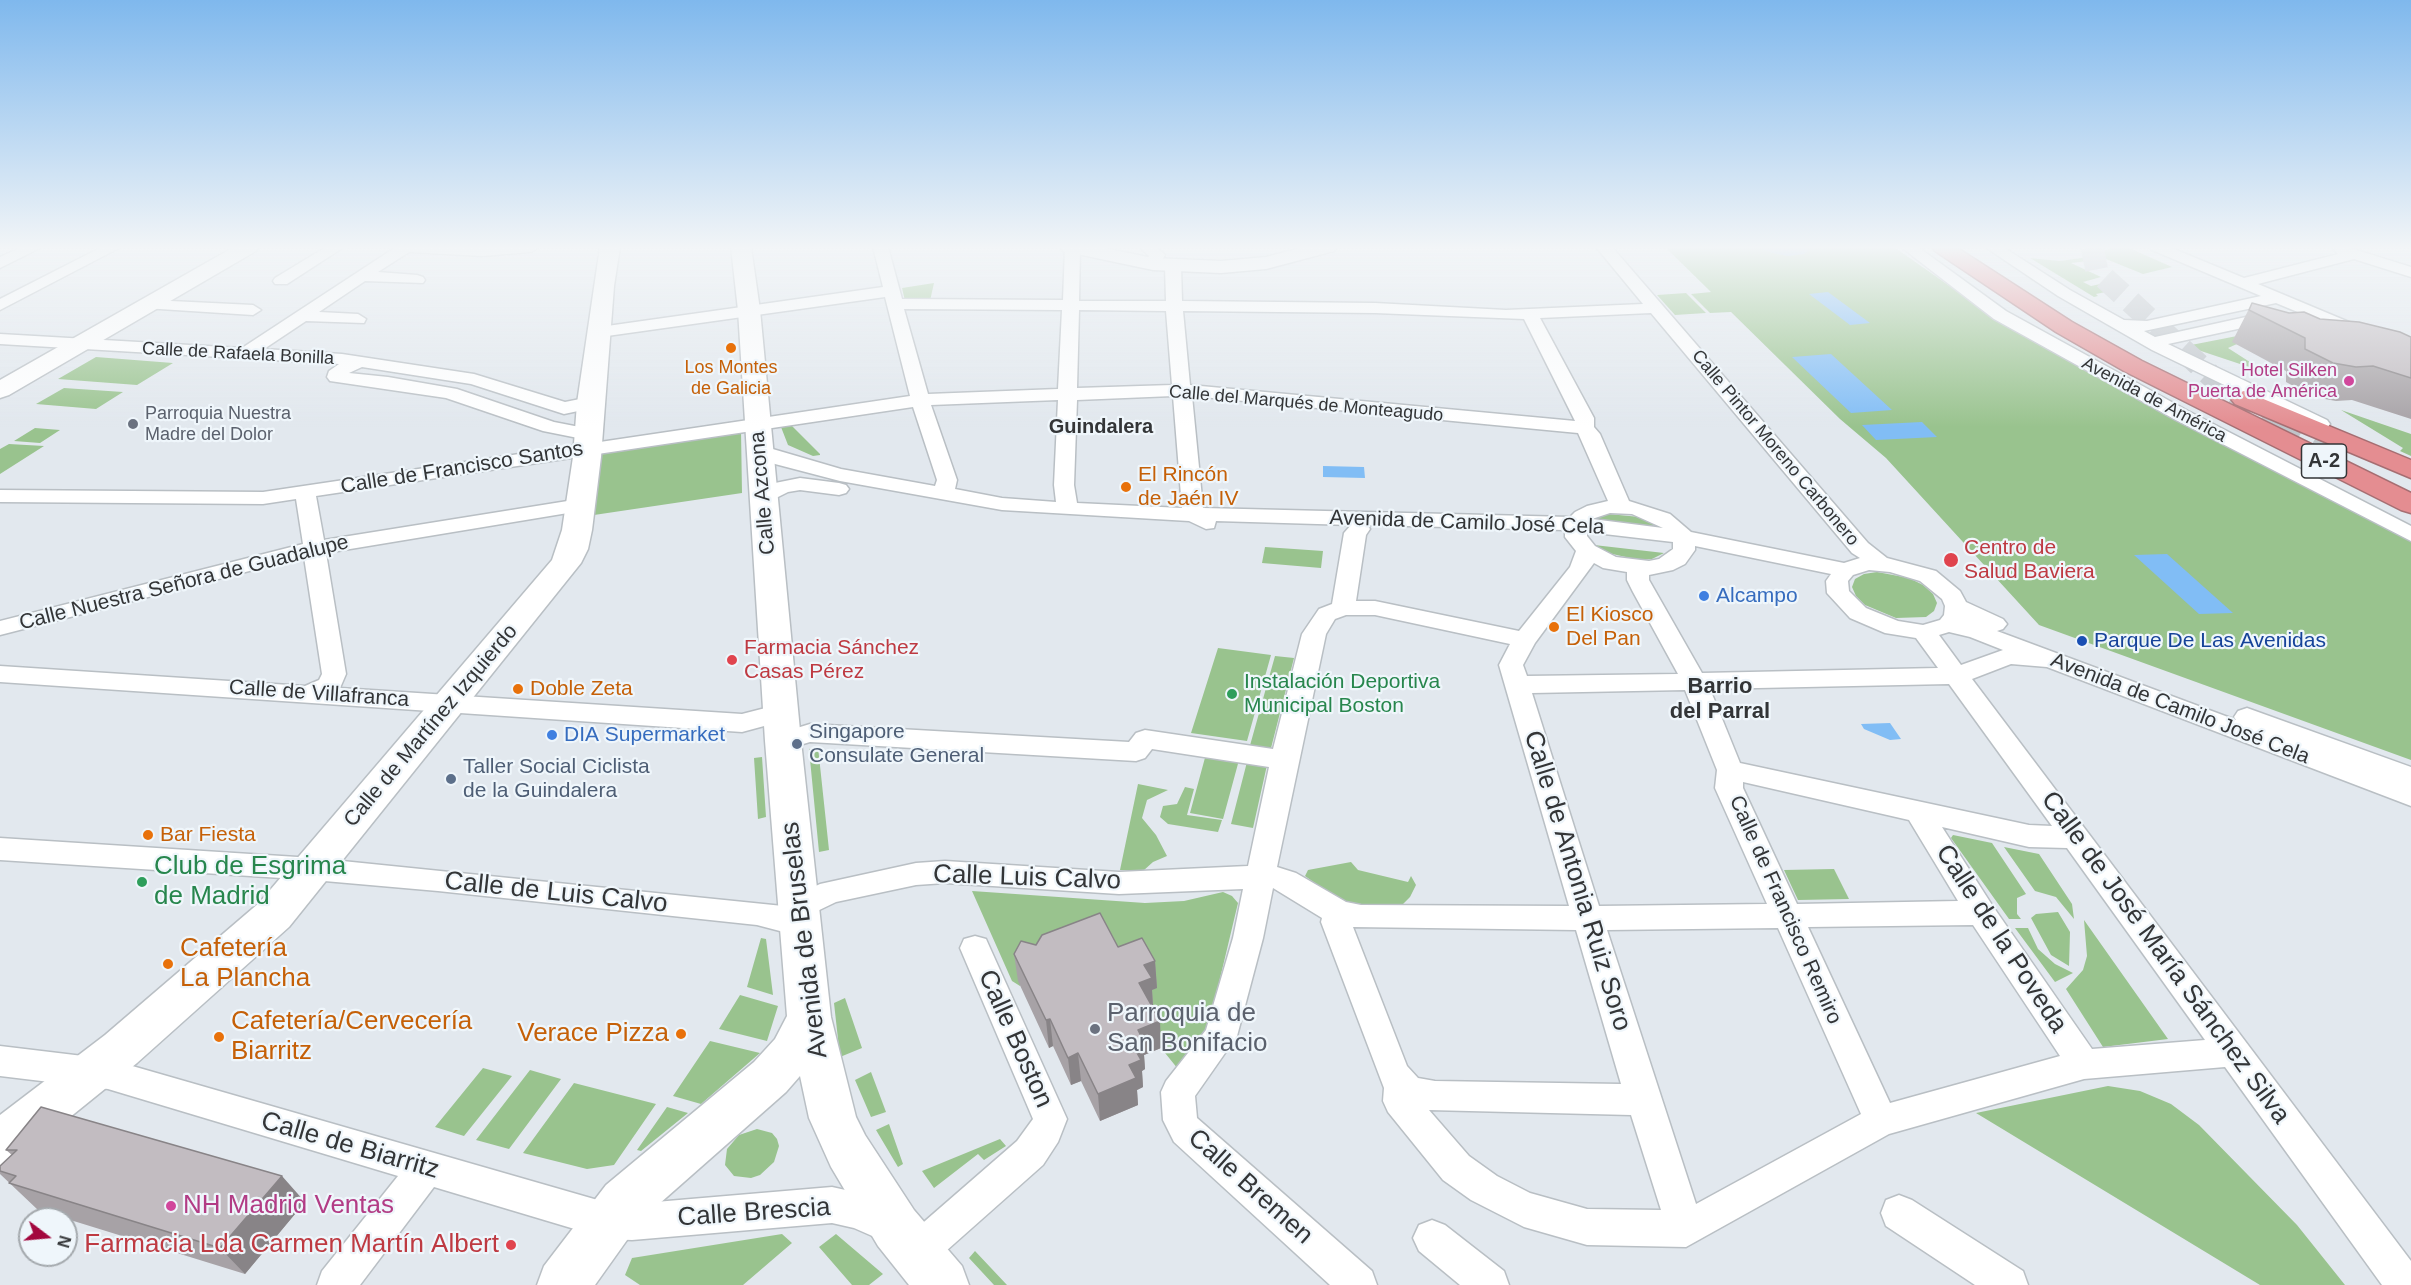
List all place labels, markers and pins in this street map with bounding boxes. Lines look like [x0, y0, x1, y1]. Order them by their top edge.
marker: Los Montes de Galicia [724, 341, 738, 355]
place label: Los Montes de Galicia [684, 357, 778, 400]
place label: Hotel Silken Puerta de América [2188, 360, 2337, 403]
marker: Hotel Silken Puerta de América [2342, 374, 2356, 388]
place label: Parroquia Nuestra Madre del Dolor [145, 403, 291, 446]
marker: Parroquia Nuestra Madre del Dolor [126, 417, 140, 431]
place label: El Rincón de Jaén IV [1138, 462, 1238, 512]
marker: El Rincón de Jaén IV [1119, 480, 1133, 494]
place label: Centro de Salud Baviera [1964, 535, 2095, 585]
marker: Centro de Salud Baviera [1942, 551, 1960, 569]
place label: Alcampo [1716, 583, 1798, 609]
marker: Alcampo [1697, 589, 1711, 603]
place label: El Kiosco Del Pan [1566, 602, 1654, 652]
marker: El Kiosco Del Pan [1547, 620, 1561, 634]
place label: Parque De Las Avenidas [2094, 628, 2326, 654]
marker: Parque De Las Avenidas [2075, 634, 2089, 648]
place label: Farmacia Sánchez Casas Pérez [744, 635, 919, 685]
marker: Farmacia Sánchez Casas Pérez [725, 653, 739, 667]
place label: Instalación Deportiva Municipal Boston [1244, 669, 1440, 719]
place label: Doble Zeta [530, 676, 633, 702]
marker: Doble Zeta [511, 682, 525, 696]
marker: Instalación Deportiva Municipal Boston [1225, 687, 1239, 701]
place label: Singapore Consulate General [809, 719, 984, 769]
place label: DIA Supermarket [564, 722, 725, 748]
marker: DIA Supermarket [545, 728, 559, 742]
marker: Singapore Consulate General [790, 737, 804, 751]
place label: Taller Social Ciclista de la Guindalera [463, 754, 650, 804]
marker: Taller Social Ciclista de la Guindalera [444, 772, 458, 786]
place label: Bar Fiesta [160, 822, 256, 848]
marker: Bar Fiesta [141, 828, 155, 842]
place label: Club de Esgrima de Madrid [154, 851, 346, 912]
marker: Club de Esgrima de Madrid [135, 875, 149, 889]
place label: Cafetería La Plancha [180, 933, 310, 994]
marker: Cafetería La Plancha [161, 957, 175, 971]
place label: Parroquia de San Bonifacio [1107, 998, 1267, 1060]
place label: Cafetería/Cervecería Biarritz [231, 1006, 472, 1068]
place label: Verace Pizza [517, 1018, 669, 1050]
marker: Parroquia de San Bonifacio [1088, 1022, 1102, 1036]
marker: Verace Pizza [674, 1027, 688, 1041]
marker: Cafetería/Cervecería Biarritz [212, 1030, 226, 1044]
place label: NH Madrid Ventas [183, 1190, 394, 1222]
marker: NH Madrid Ventas [164, 1199, 178, 1213]
place label: Farmacia Lda Carmen Martín Albert [84, 1229, 499, 1261]
marker: Farmacia Lda Carmen Martín Albert [504, 1238, 518, 1252]

